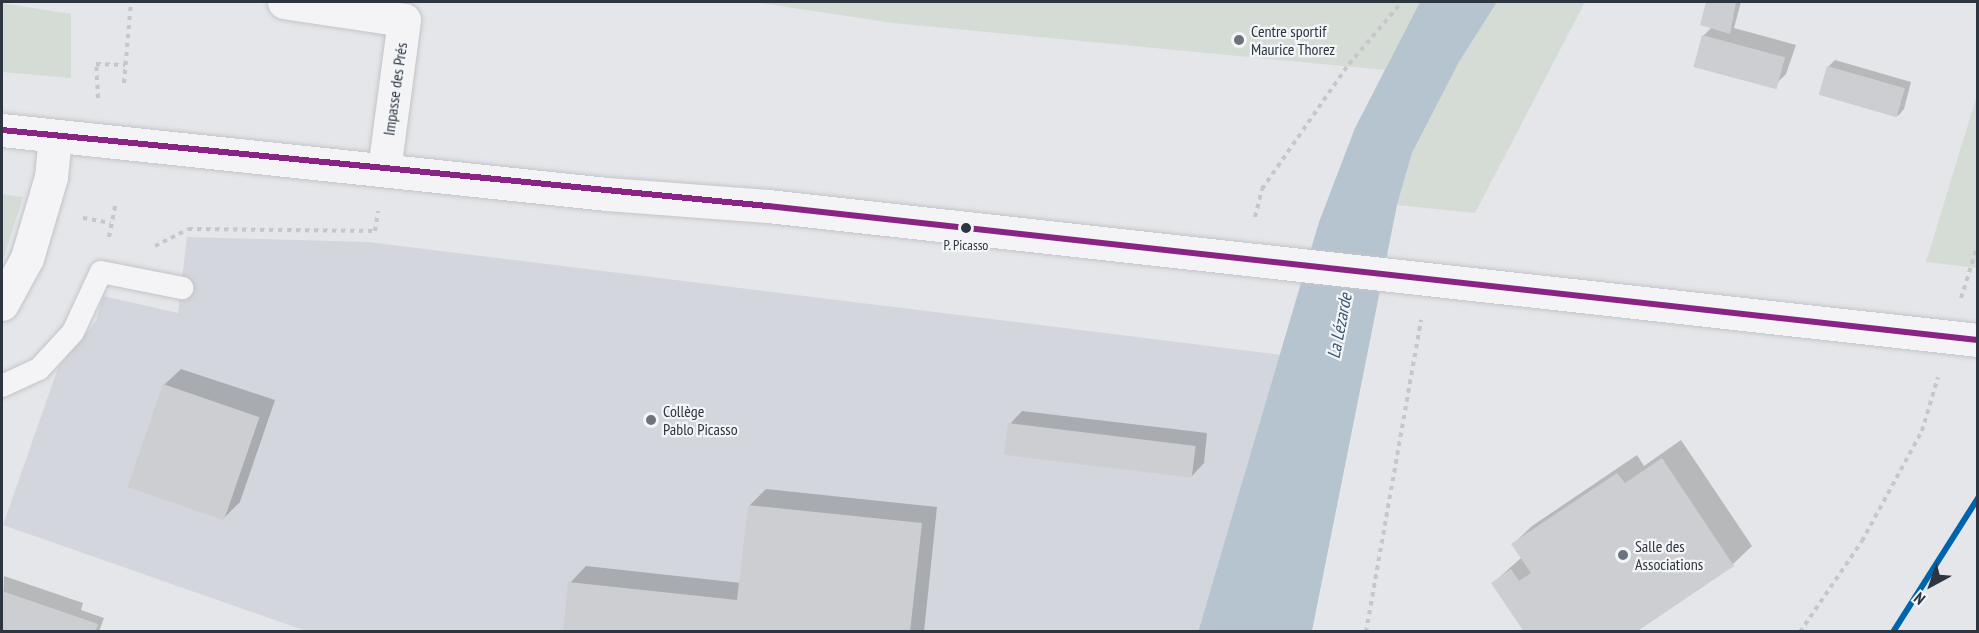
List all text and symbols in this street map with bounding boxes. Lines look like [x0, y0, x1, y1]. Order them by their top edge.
place label: Centre sportif Maurice Thorez [1251, 21, 1336, 59]
marker: Centre sportif Maurice Thorez [1232, 33, 1246, 47]
street label: Impasse des Prés [379, 41, 411, 137]
marker: P. Picasso [960, 222, 972, 234]
place label: P. Picasso [943, 237, 989, 253]
water label: La Lézarde [1323, 292, 1357, 360]
place label: Collège Pablo Picasso [663, 401, 738, 439]
marker: Collège Pablo Picasso [644, 413, 658, 427]
place label: Salle des Associations [1635, 536, 1703, 574]
marker: Salle des Associations [1616, 548, 1630, 562]
north arrow [1901, 555, 1961, 615]
text: N [1910, 588, 1929, 609]

